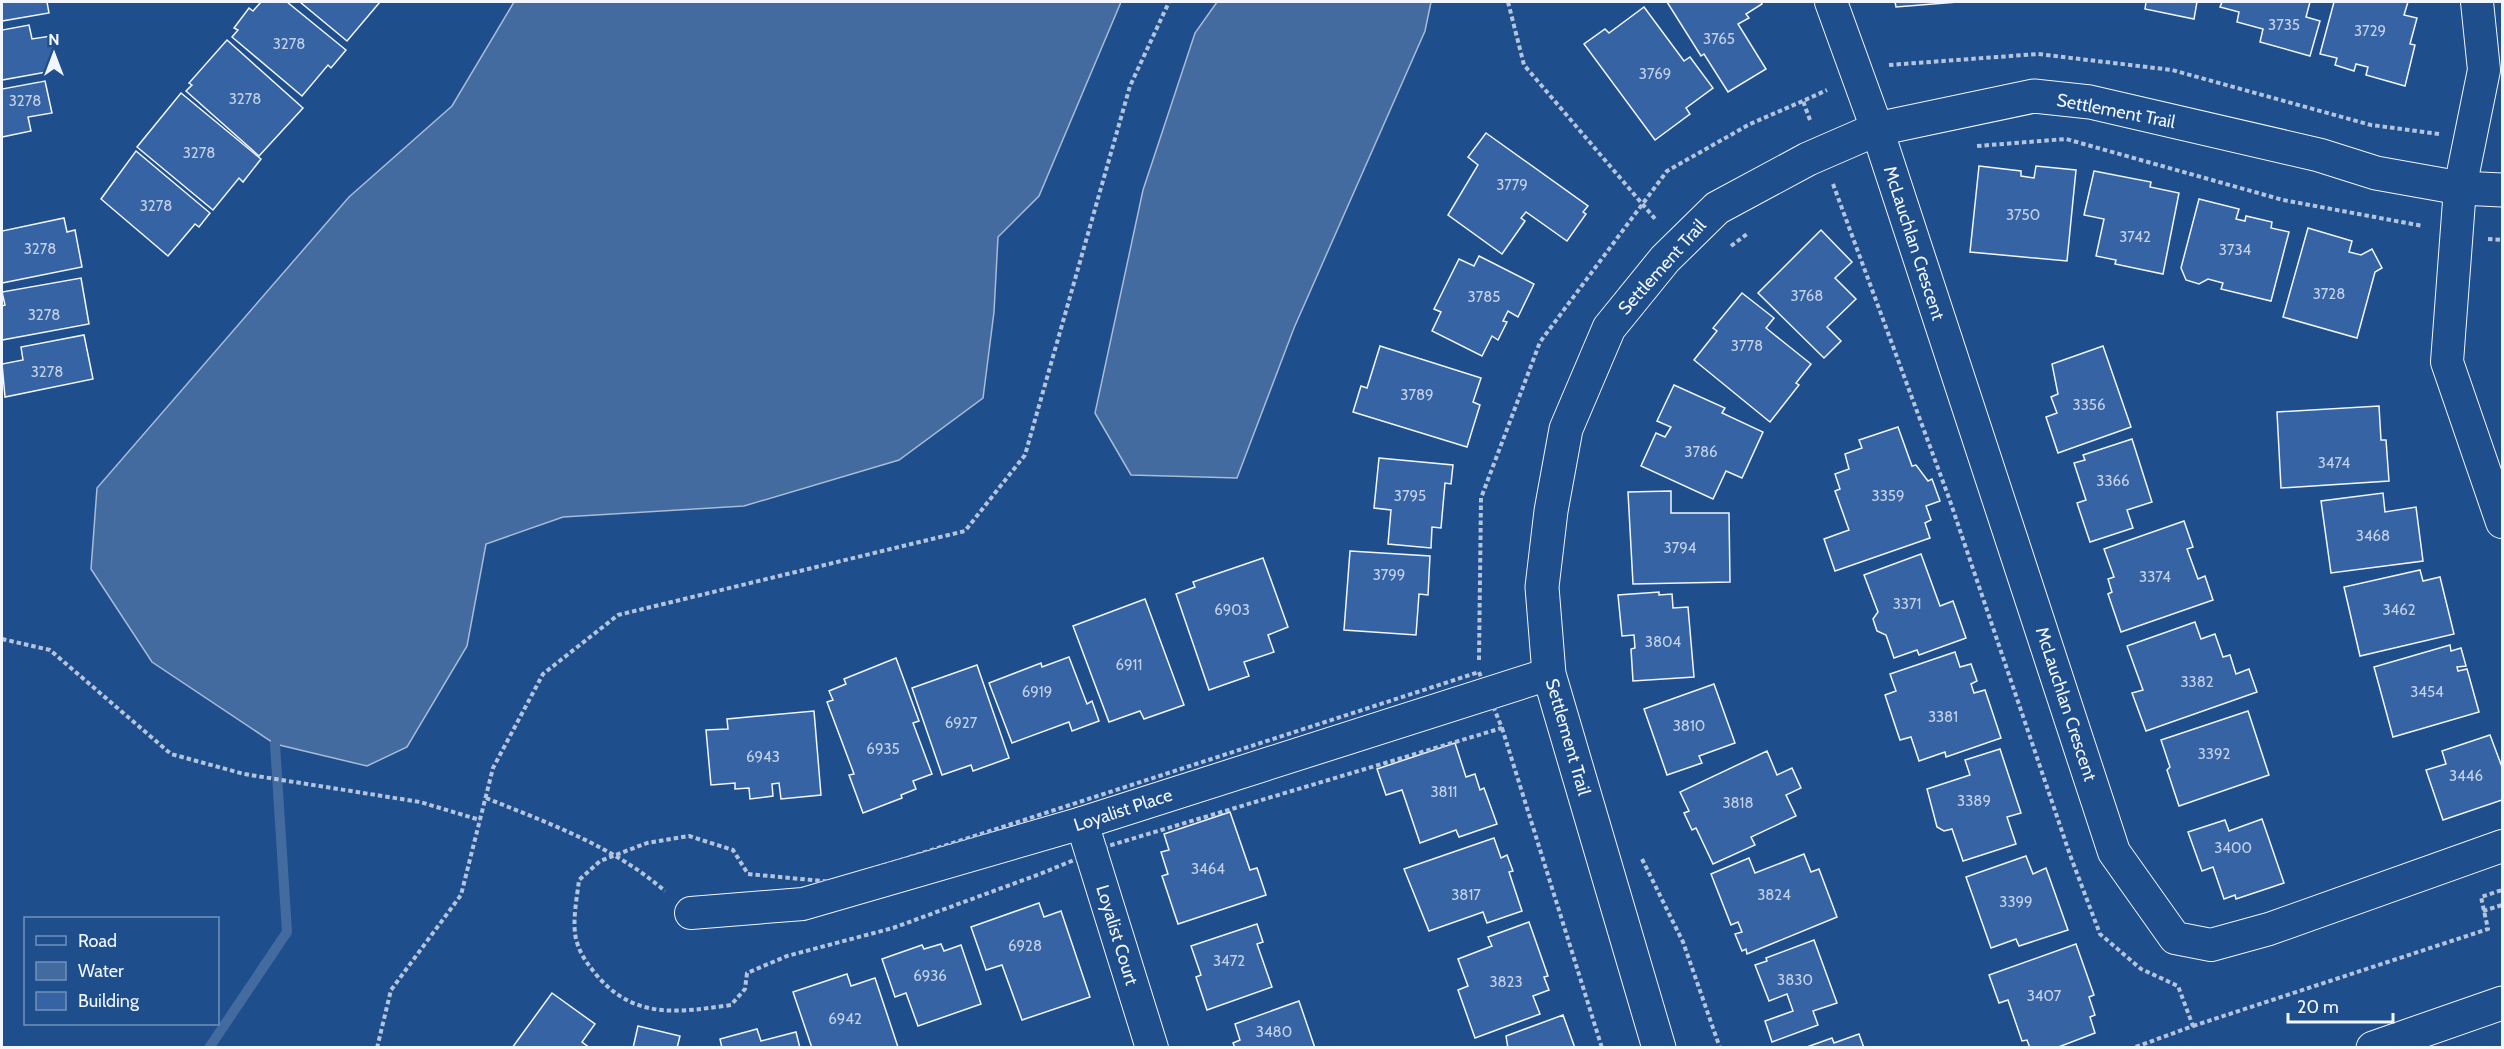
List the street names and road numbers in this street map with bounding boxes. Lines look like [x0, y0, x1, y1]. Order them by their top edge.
street label: Settlement Trail [2055, 89, 2178, 133]
street label: McLauchlan Crescent [1879, 163, 1949, 323]
street label: Settlement Trail [1613, 214, 1711, 319]
street label: McLauchlan Crescent [2031, 624, 2101, 784]
street label: Settlement Trail [1541, 676, 1595, 799]
street label: Loyalist Place [1071, 784, 1175, 836]
street label: Loyalist Court [1091, 882, 1143, 988]

